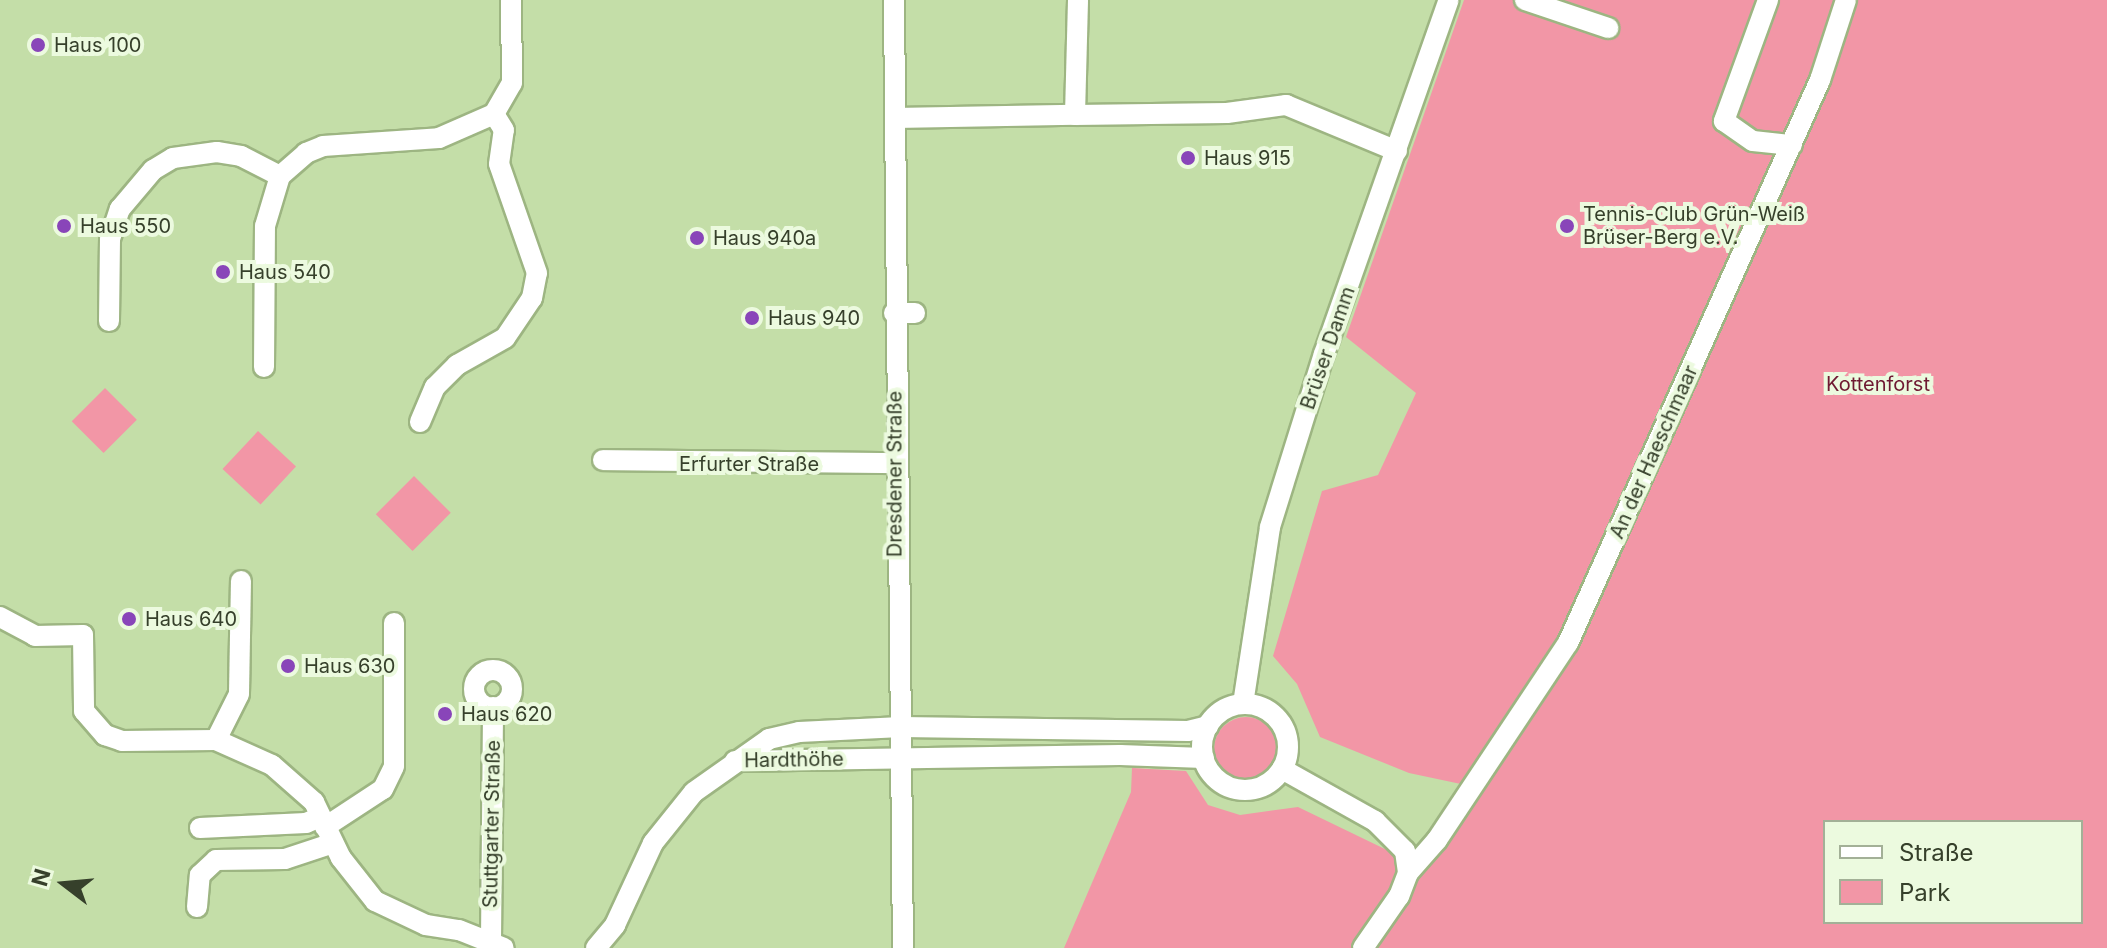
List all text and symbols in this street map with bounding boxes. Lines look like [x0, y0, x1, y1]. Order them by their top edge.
place label: Haus 100 [54, 33, 141, 57]
marker: Haus 100 [29, 36, 47, 54]
place label: Haus 915 [1204, 146, 1291, 170]
marker: Haus 915 [1179, 149, 1197, 167]
place label: Tennis-Club Grün-Weiß Brüser-Berg e.V. [1583, 202, 1805, 249]
place label: Haus 550 [80, 214, 171, 238]
marker: Haus 550 [55, 217, 73, 235]
marker: Tennis-Club Grün-Weiß Brüser-Berg e.V. [1558, 217, 1576, 235]
place label: Haus 940a [713, 226, 816, 250]
marker: Haus 940a [688, 229, 706, 247]
place label: Haus 540 [239, 260, 331, 284]
marker: Haus 540 [214, 263, 232, 281]
street label: Brüser Damm [1296, 283, 1360, 413]
place label: Haus 940 [768, 306, 860, 330]
marker: Haus 940 [743, 309, 761, 327]
street label: An der Haeschmaar [1605, 362, 1703, 542]
park label: Kottenforst [1826, 372, 1930, 396]
street label: Dresdener Straße [883, 391, 907, 557]
street label: Erfurter Straße [679, 452, 819, 476]
place label: Haus 640 [145, 607, 237, 631]
marker: Haus 640 [120, 610, 138, 628]
place label: Haus 630 [304, 654, 395, 678]
marker: Haus 630 [279, 657, 297, 675]
place label: Haus 620 [461, 702, 552, 726]
marker: Haus 620 [436, 705, 454, 723]
street label: Stuttgarter Straße [479, 740, 505, 908]
street label: Hardthöhe [744, 747, 844, 773]
legend [1823, 820, 2083, 924]
text: Straße [1899, 838, 1974, 867]
north arrow [24, 844, 104, 924]
text: N [26, 866, 56, 889]
text: Park [1899, 878, 1950, 907]

